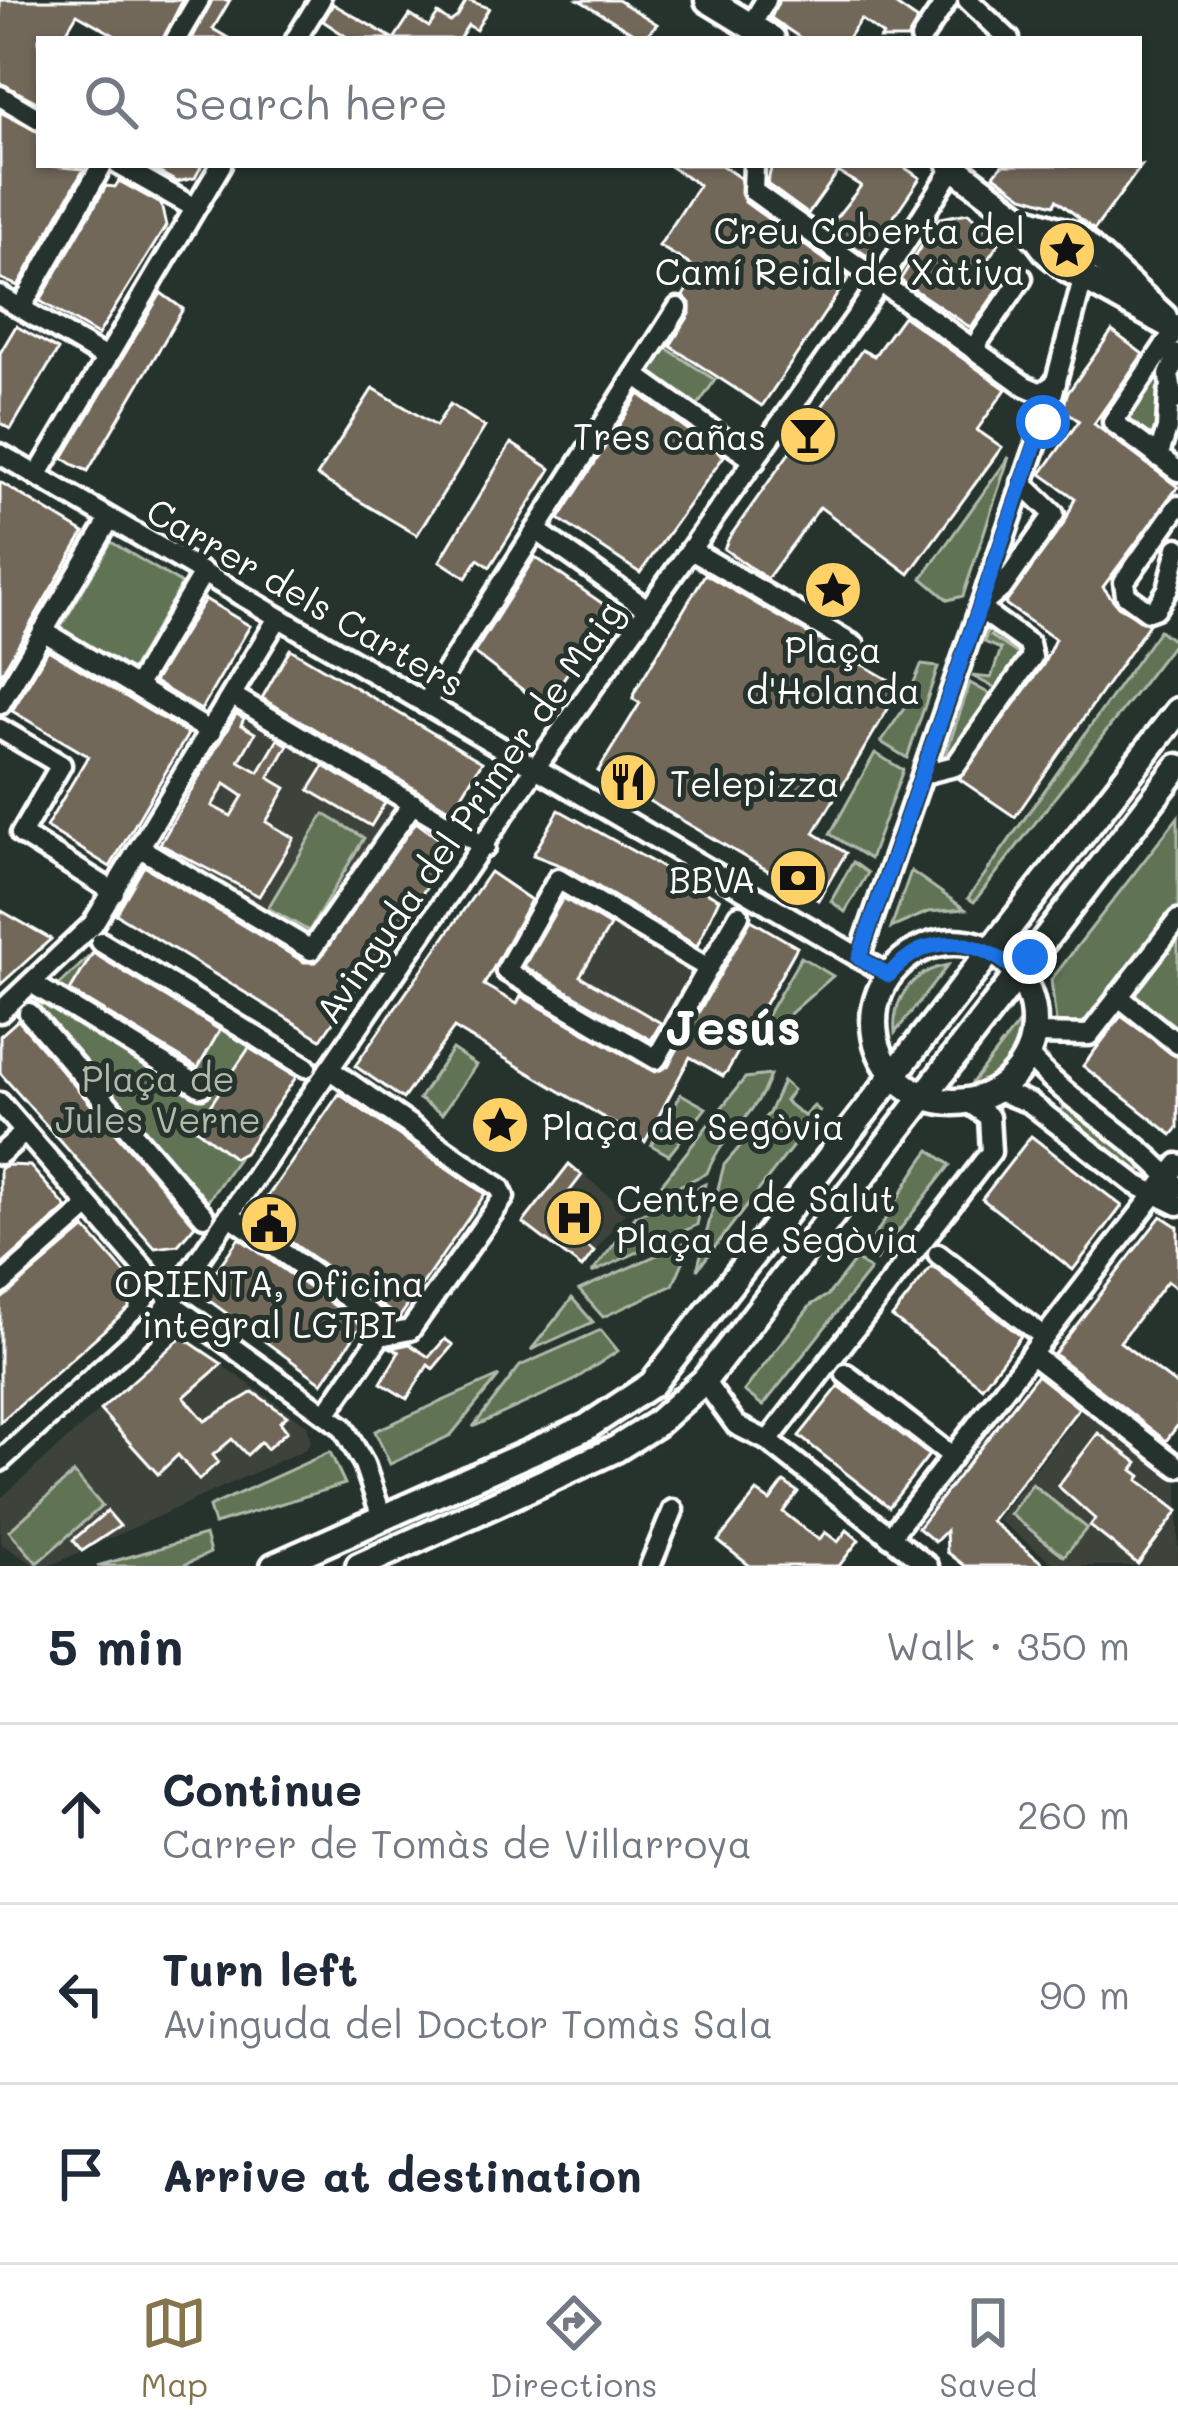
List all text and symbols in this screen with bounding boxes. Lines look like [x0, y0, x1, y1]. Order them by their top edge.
search box [36, 36, 1142, 168]
icon: search [78, 69, 144, 135]
text: Search here [174, 73, 448, 131]
place label: Creu Coberta del Camí Reial de Xàtiva [655, 206, 1025, 294]
place icon: Creu Coberta del Camí Reial de Xàtiva [1036, 219, 1098, 281]
route start [1016, 395, 1070, 449]
bar icon: Tres cañas [777, 404, 839, 466]
place label: Tres cañas [573, 412, 766, 459]
street label: Carrer dels Carters [139, 486, 473, 706]
place icon: Plaça d'Holanda [802, 559, 864, 621]
street label: Avinguda del Primer de Maig [304, 590, 632, 1032]
place label: Plaça d'Holanda [746, 625, 920, 713]
restaurant icon: Telepizza [597, 751, 659, 813]
place label: Telepizza [670, 759, 839, 806]
bank icon: BBVA [767, 847, 829, 909]
place label: BBVA [669, 855, 756, 902]
route end [1003, 930, 1057, 984]
district label: Jesús [665, 995, 801, 1057]
park label: Plaça de Jules Verne [55, 1054, 261, 1142]
place icon: Plaça de Segòvia [469, 1094, 531, 1156]
place label: Plaça de Segòvia [542, 1102, 844, 1149]
place label: Centre de Salut Plaça de Segòvia [616, 1174, 918, 1262]
hospital icon: Centre de Salut Plaça de Segòvia [543, 1187, 605, 1249]
public building icon: ORIENTA, Oficina integral LGTBI [238, 1193, 300, 1255]
place label: ORIENTA, Oficina integral LGTBI [114, 1259, 424, 1347]
text: 5 min [48, 1611, 183, 1678]
text: Walk · 350 m [886, 1619, 1130, 1670]
text: Continue [162, 1759, 362, 1817]
icon: ahead [48, 1781, 114, 1847]
text: 260 m [1017, 1788, 1130, 1839]
text: Carrer de Tomàs de Villarroya [162, 1817, 752, 1868]
text: Turn left [162, 1939, 358, 1997]
icon: left [48, 1961, 114, 2027]
text: 90 m [1039, 1968, 1130, 2019]
text: Avinguda del Doctor Tomàs Sala [162, 1997, 773, 2048]
icon: arrive [48, 2141, 114, 2207]
text: Arrive at destination [162, 2145, 642, 2203]
tab: Map [141, 2290, 208, 2405]
tab: Directions [490, 2290, 657, 2405]
tab: Saved [939, 2290, 1037, 2405]

